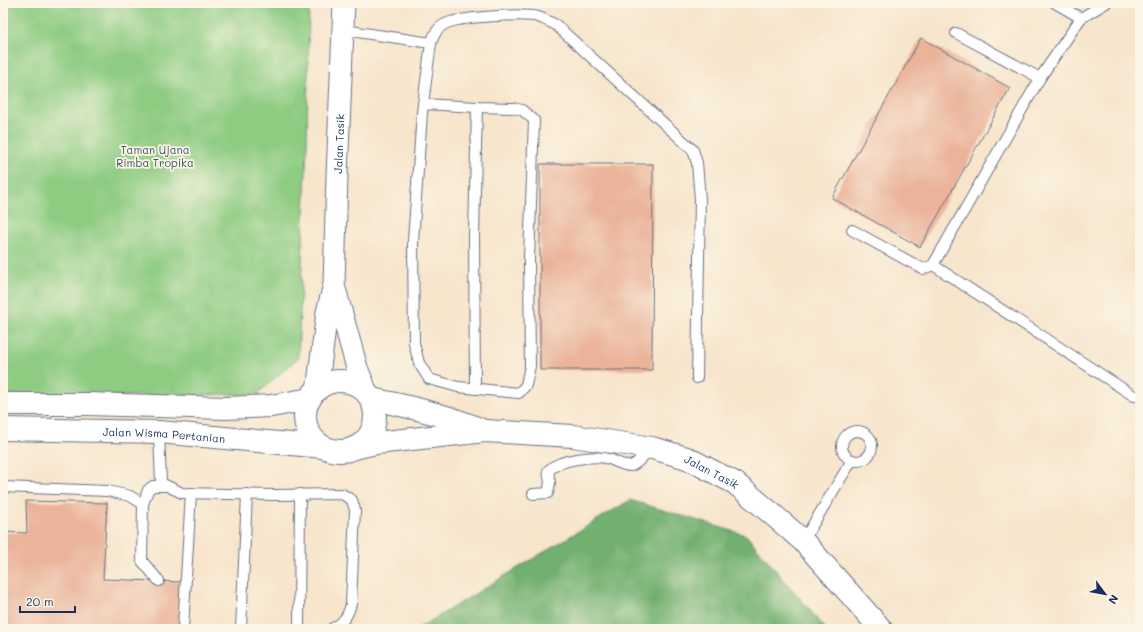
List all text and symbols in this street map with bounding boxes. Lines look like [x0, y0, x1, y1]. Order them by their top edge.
street label: Jalan Tasik [330, 113, 347, 174]
park label: Taman Ujana Rimba Tropika [116, 142, 194, 170]
street label: Jalan Wisma Pertanian [102, 423, 226, 445]
street label: Jalan Tasik [682, 451, 743, 491]
north arrow [1085, 574, 1125, 614]
scale bar [20, 588, 75, 614]
text: N [1105, 592, 1122, 607]
text: 20 m [26, 593, 54, 609]

